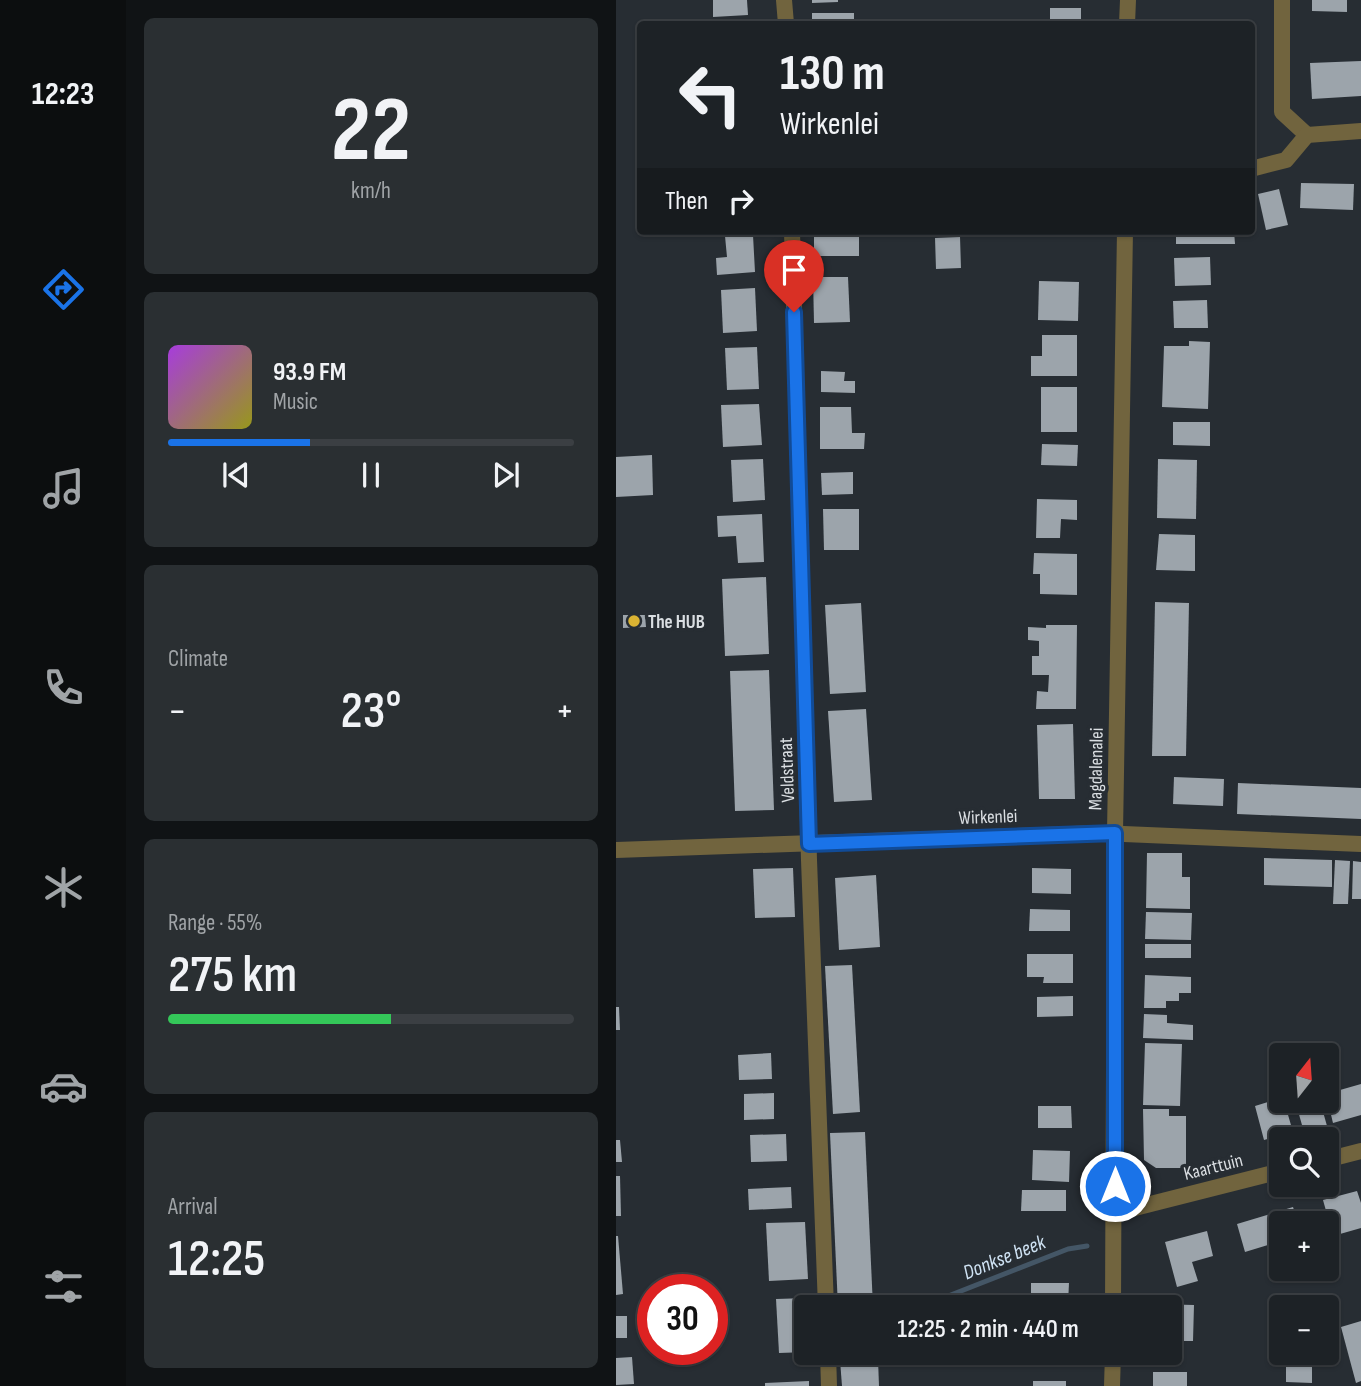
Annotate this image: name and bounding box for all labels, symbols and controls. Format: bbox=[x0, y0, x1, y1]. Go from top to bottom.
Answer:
text: 130 m bbox=[780, 45, 885, 104]
icon: left bbox=[665, 49, 756, 140]
text: 12:23 bbox=[32, 75, 94, 114]
text: 22 bbox=[331, 77, 411, 186]
text: Wirkenlei bbox=[780, 105, 879, 144]
text: km/h bbox=[351, 177, 391, 205]
icon: right bbox=[722, 182, 760, 220]
text: Then bbox=[665, 186, 708, 217]
pin bbox=[764, 240, 824, 312]
icon: arrive bbox=[775, 251, 813, 289]
icon: directions bbox=[39, 265, 88, 314]
text: 93.9 FM bbox=[273, 357, 346, 388]
text: Music bbox=[273, 388, 318, 416]
icon: previous bbox=[217, 456, 255, 494]
icon: pause bbox=[352, 456, 390, 494]
icon: next bbox=[487, 456, 525, 494]
icon: music bbox=[39, 464, 88, 513]
place label: The HUB bbox=[648, 611, 705, 634]
marker: The HUB bbox=[626, 613, 642, 629]
text: Climate bbox=[168, 645, 228, 673]
icon: phone bbox=[39, 663, 88, 712]
text: 23° bbox=[341, 680, 401, 743]
text: − bbox=[168, 689, 187, 734]
text: + bbox=[555, 689, 574, 734]
street label: Magdalenalei bbox=[1084, 727, 1109, 811]
street label: Veldstraat bbox=[775, 737, 800, 803]
street label: Wirkenlei bbox=[958, 805, 1018, 830]
icon: climate bbox=[39, 863, 88, 912]
text: Range · 55% bbox=[168, 909, 262, 937]
text: 275 km bbox=[168, 944, 297, 1007]
north arrow bbox=[1269, 1043, 1339, 1113]
map controls bbox=[1269, 1043, 1339, 1365]
icon: car bbox=[39, 1062, 88, 1111]
button: search bbox=[1269, 1127, 1339, 1197]
position arrow bbox=[1078, 1149, 1152, 1223]
street label: Kaarttuin bbox=[1181, 1149, 1245, 1186]
text: Arrival bbox=[168, 1193, 217, 1221]
button: + bbox=[1269, 1211, 1339, 1281]
text: 12:25 bbox=[168, 1228, 265, 1291]
water label: Donkse beek bbox=[959, 1229, 1050, 1285]
icon: filters bbox=[39, 1262, 88, 1311]
speed limit sign: 30 bbox=[637, 1274, 728, 1365]
button: − bbox=[1269, 1295, 1339, 1365]
text: 12:25 · 2 min · 440 m bbox=[897, 1314, 1079, 1345]

